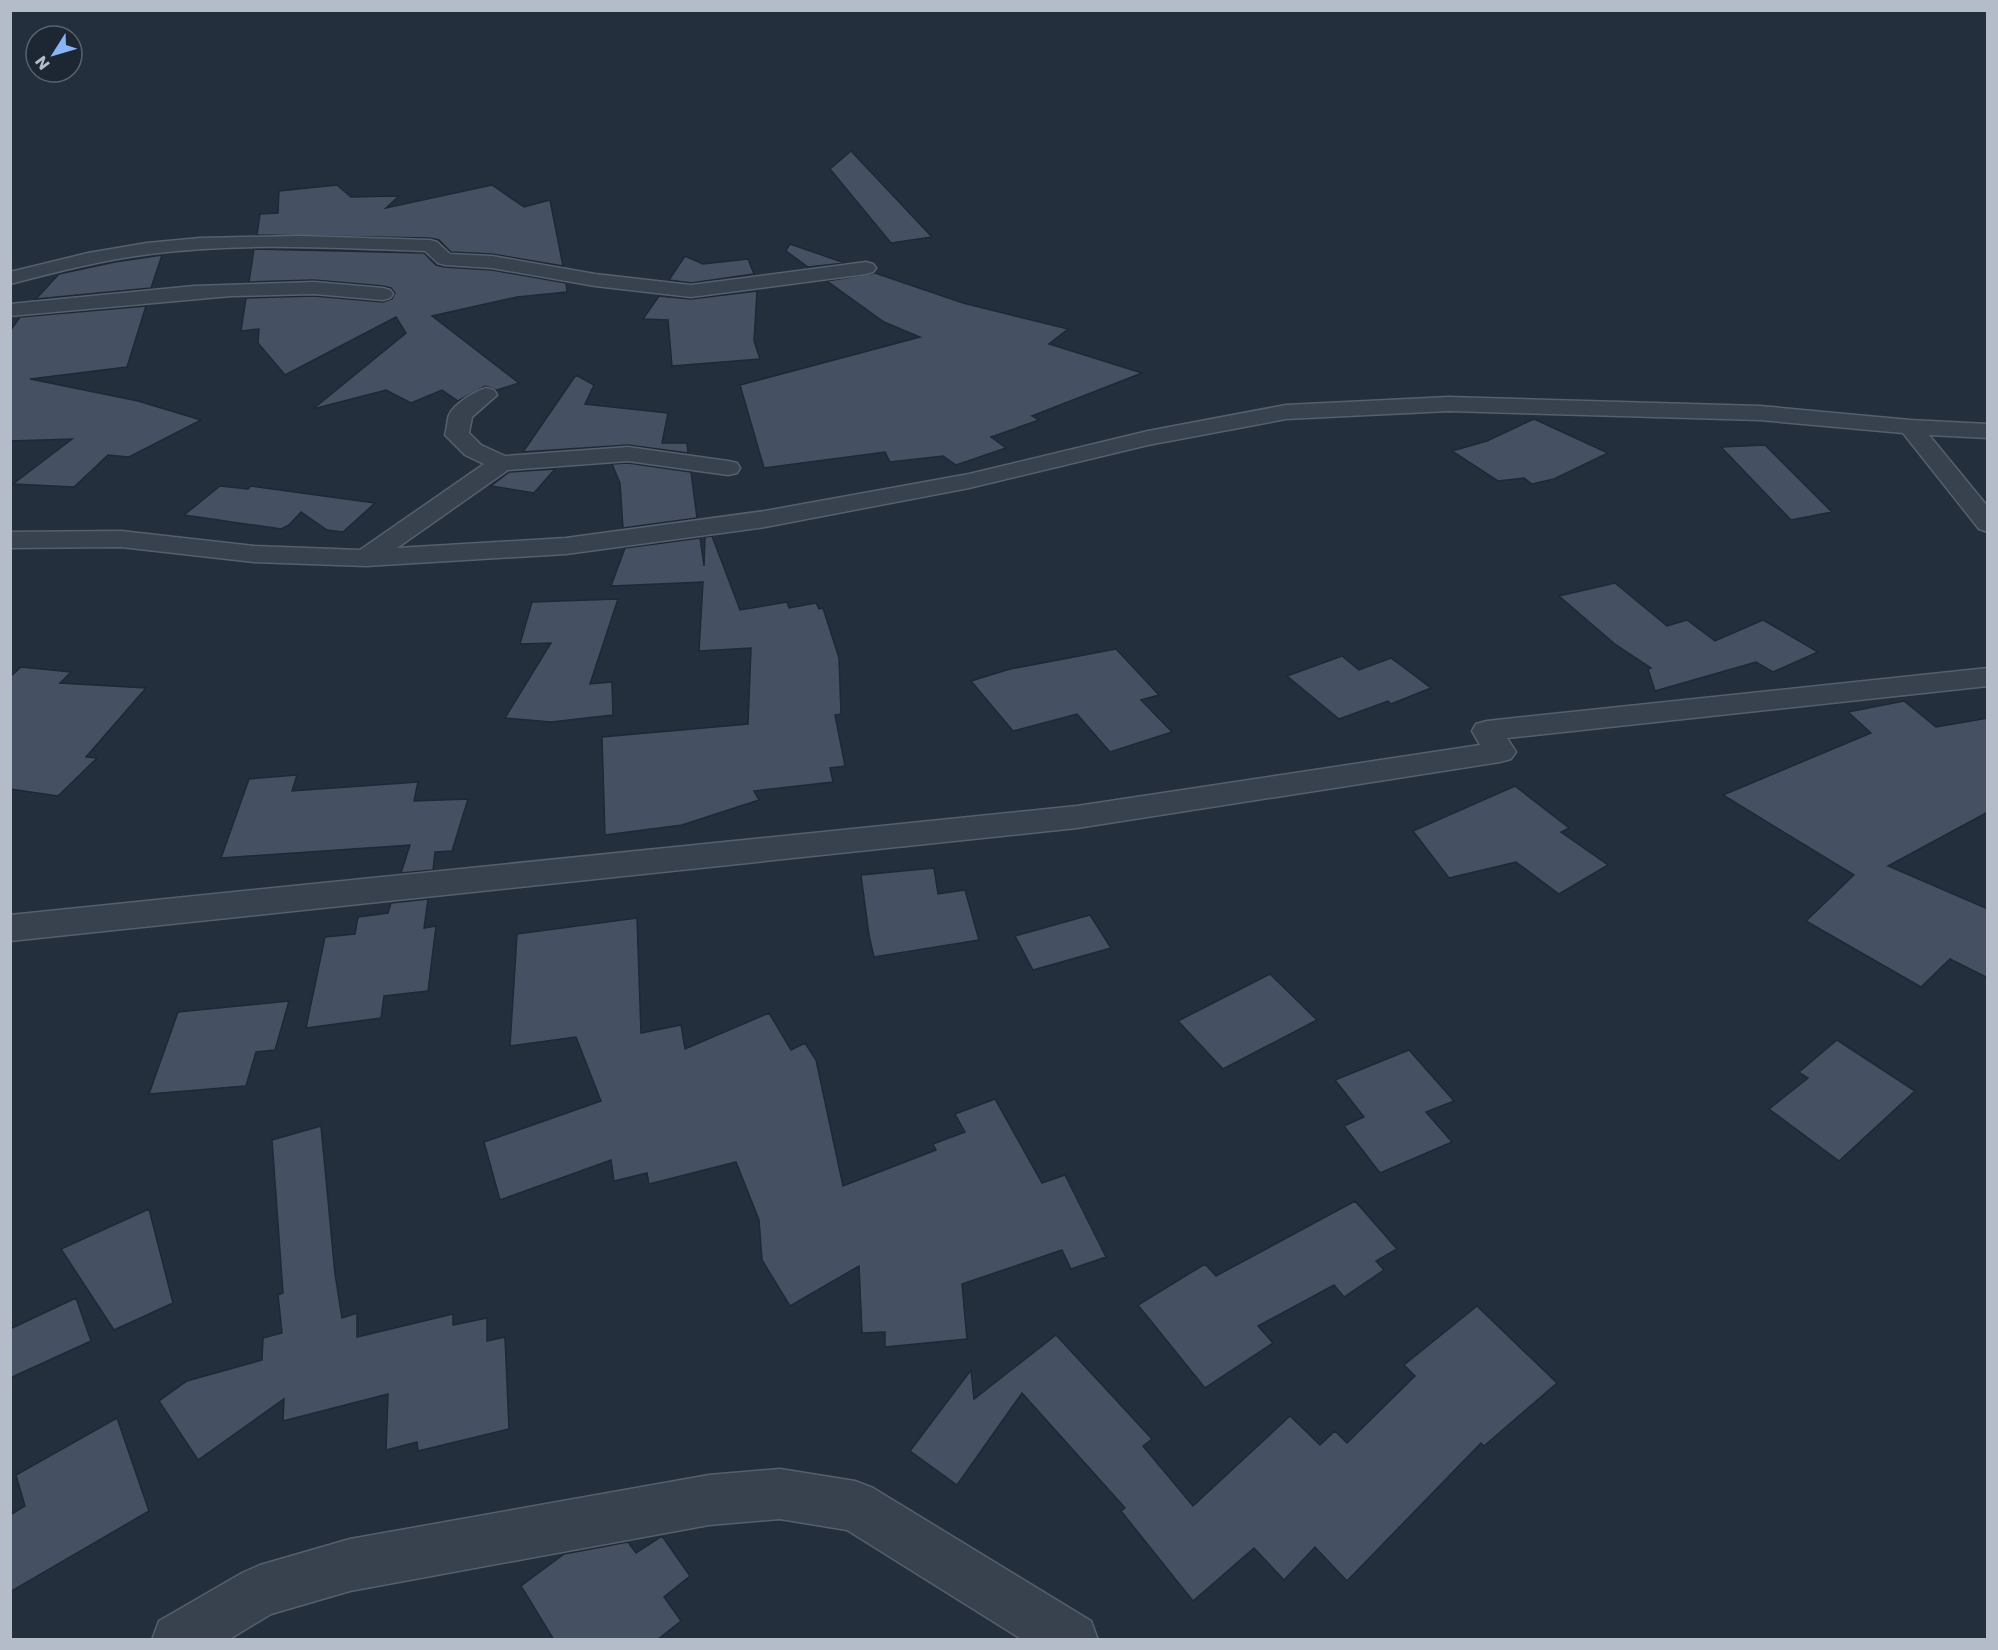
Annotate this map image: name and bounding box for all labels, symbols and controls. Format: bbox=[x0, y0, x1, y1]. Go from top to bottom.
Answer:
north arrow bbox=[24, 24, 84, 84]
text: N bbox=[30, 51, 55, 74]

